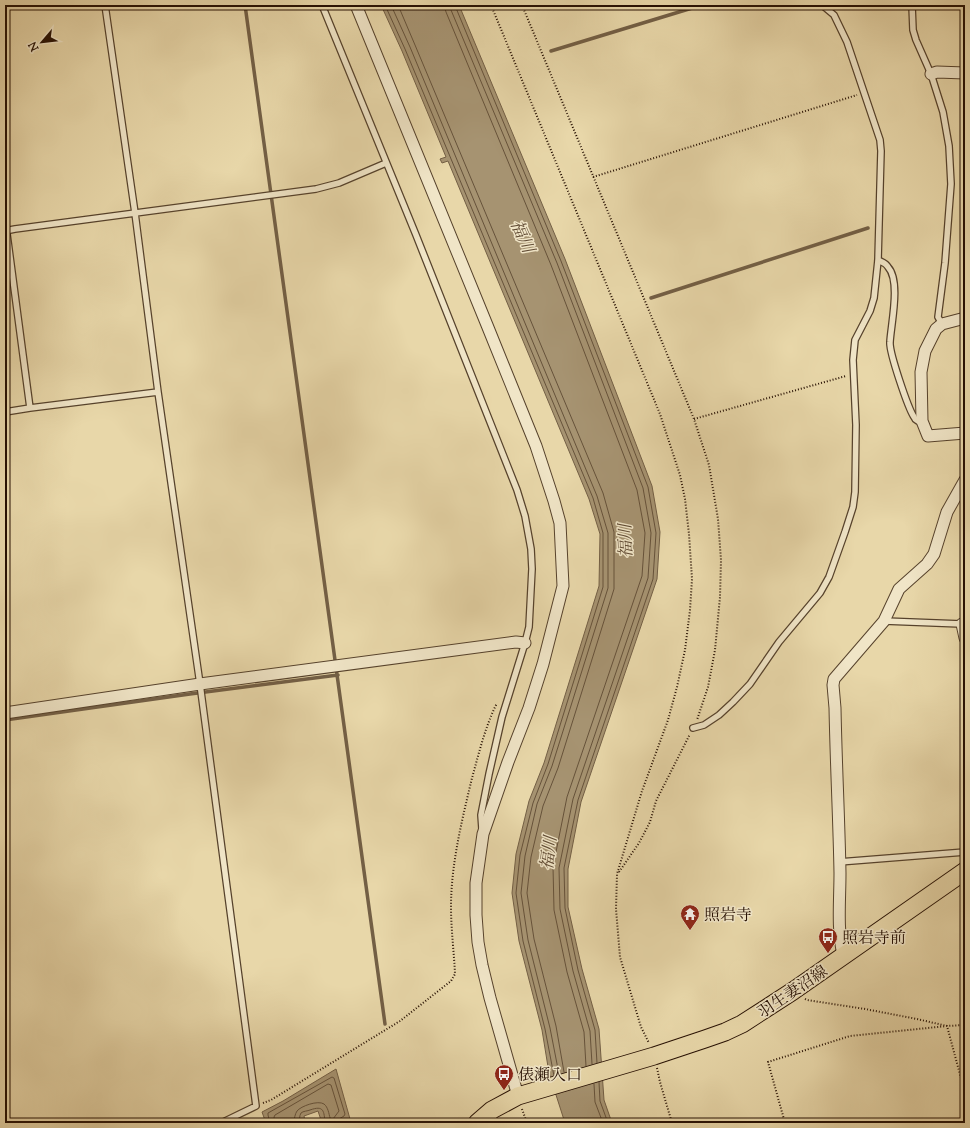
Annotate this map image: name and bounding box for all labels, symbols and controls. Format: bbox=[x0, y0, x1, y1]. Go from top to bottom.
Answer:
north arrow bbox=[22, 22, 62, 62]
text: N bbox=[25, 38, 44, 55]
water label: 福川 bbox=[503, 216, 540, 259]
water label: 福川 bbox=[614, 522, 640, 558]
water label: 福川 bbox=[536, 833, 564, 872]
temple icon: 照岩寺 bbox=[679, 903, 701, 931]
place label: 照岩寺 bbox=[704, 905, 752, 928]
bus stop icon: 照岩寺前 bbox=[817, 926, 839, 954]
place label: 照岩寺前 bbox=[842, 928, 906, 951]
street label: 羽生妻沼線 bbox=[754, 961, 833, 1025]
bus stop icon: 俵瀬入口 bbox=[493, 1063, 515, 1091]
place label: 俵瀬入口 bbox=[518, 1065, 582, 1088]

